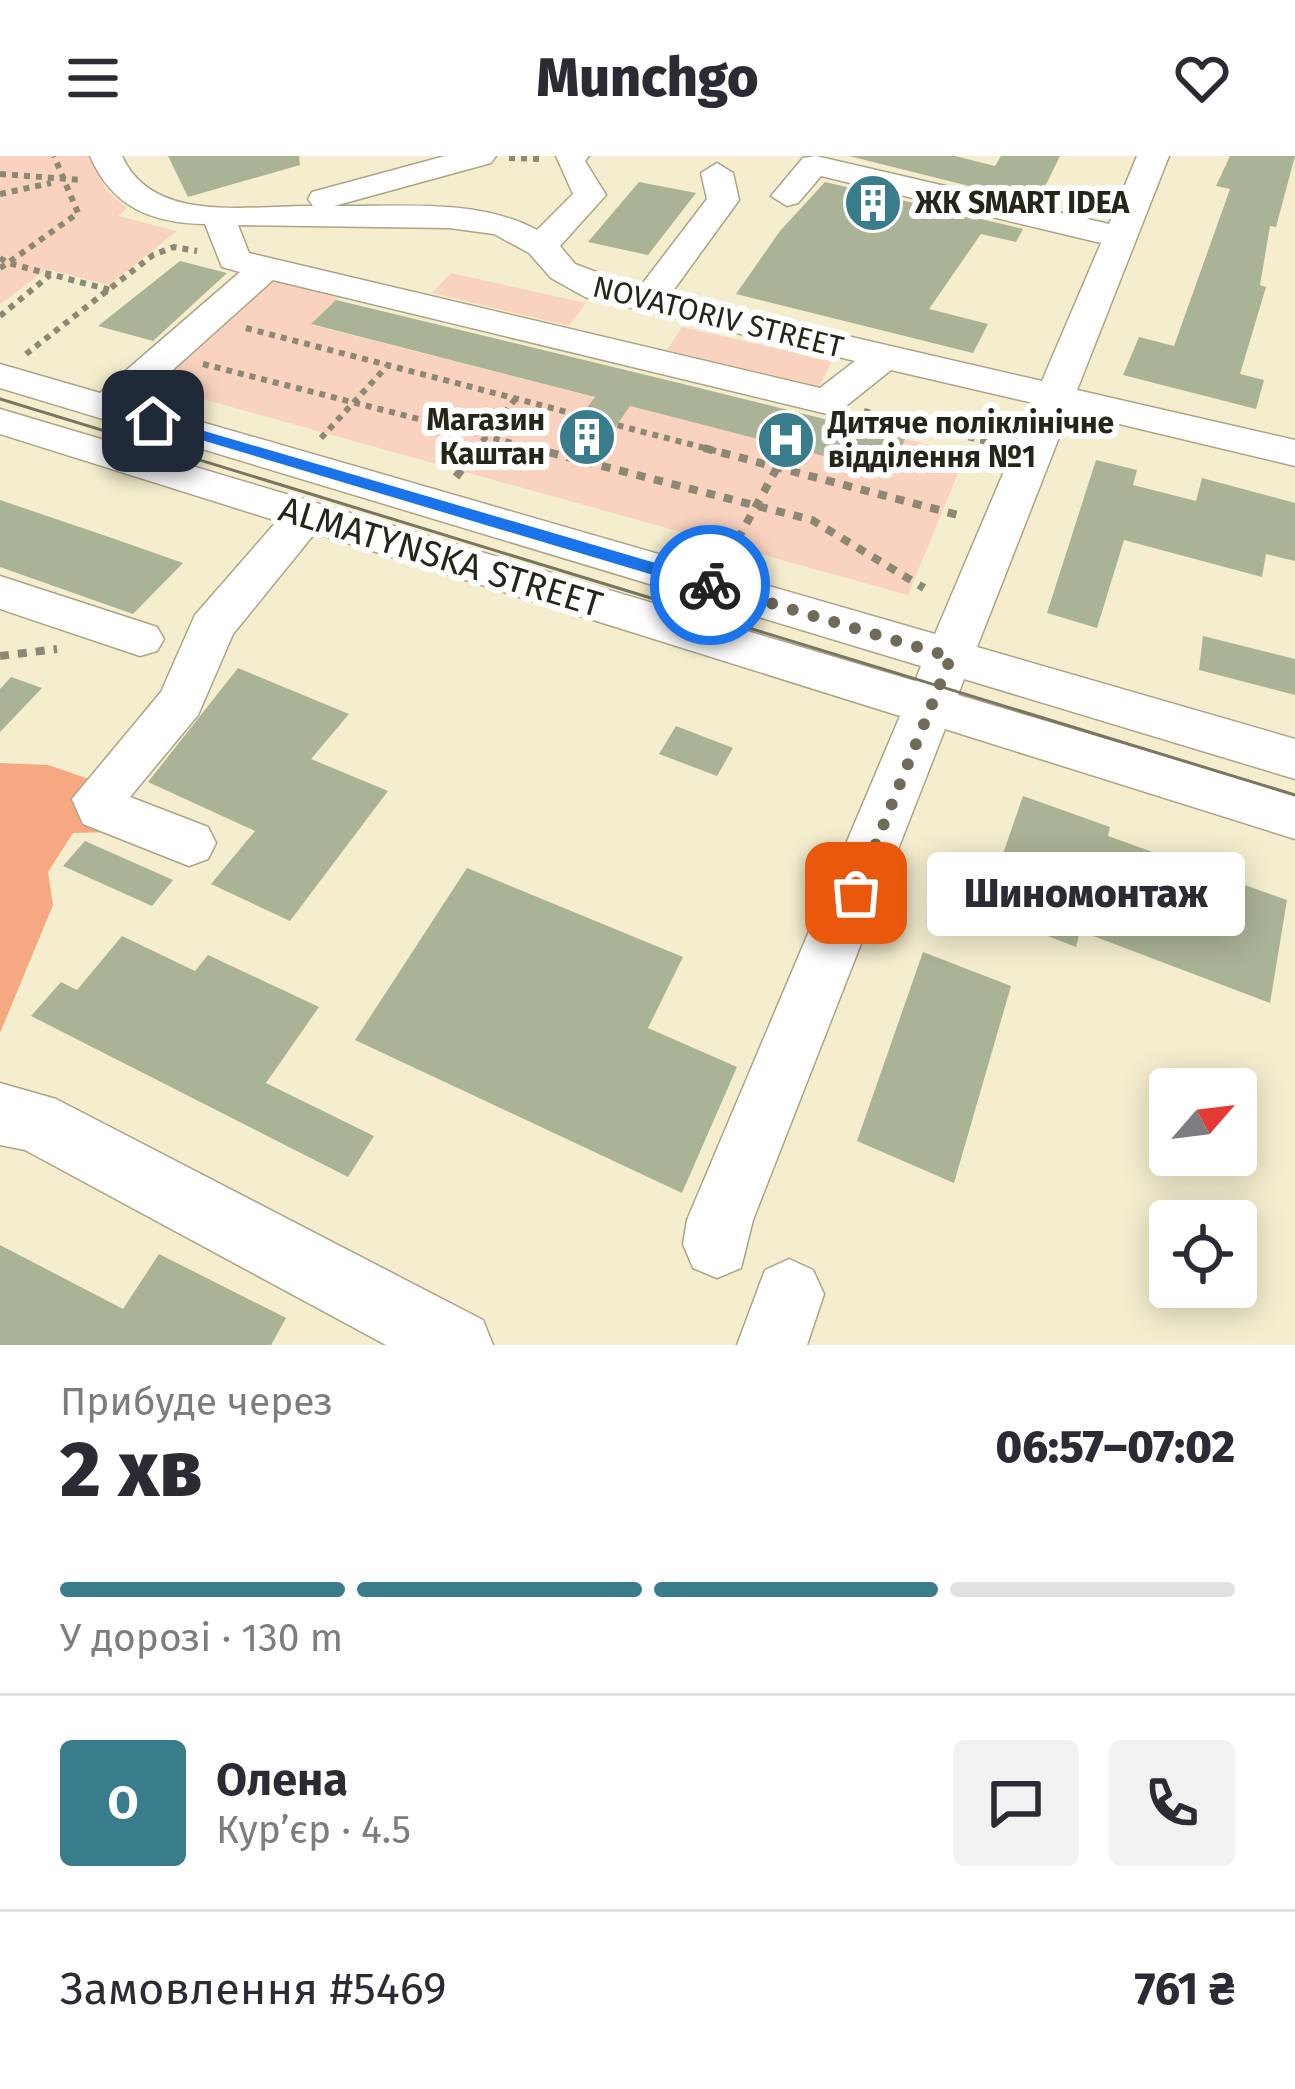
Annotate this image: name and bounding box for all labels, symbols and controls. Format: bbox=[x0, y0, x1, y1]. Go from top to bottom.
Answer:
icon: menu bbox=[60, 45, 126, 111]
icon: heart bbox=[1169, 45, 1235, 111]
text: Munchgo bbox=[537, 46, 758, 110]
building icon: ЖК SMART IDEA bbox=[842, 172, 904, 234]
place label: ЖК SMART IDEA bbox=[914, 185, 1130, 221]
street label: NOVATORIV STREET bbox=[589, 268, 847, 366]
pin bbox=[102, 370, 204, 472]
icon: home bbox=[120, 388, 186, 454]
place label: Магазин Каштан bbox=[427, 402, 545, 472]
place label: Дитяче поліклінічне відділення №1 bbox=[827, 405, 1114, 475]
building icon: Магазин Каштан bbox=[556, 406, 618, 468]
hospital icon: Дитяче поліклінічне відділення №1 bbox=[755, 409, 817, 471]
street label: ALMATYNSKA STREET bbox=[274, 487, 608, 627]
courier bbox=[650, 525, 770, 645]
icon: bike bbox=[677, 552, 743, 618]
pin bbox=[805, 842, 907, 944]
callout: Шиномонтаж bbox=[928, 851, 1246, 935]
icon: bag bbox=[823, 860, 889, 926]
text: Шиномонтаж bbox=[964, 871, 1208, 917]
north arrow bbox=[1149, 1068, 1257, 1176]
map controls bbox=[1149, 1068, 1257, 1308]
button: locate bbox=[1149, 1200, 1257, 1308]
text: Прибуде через bbox=[60, 1379, 333, 1425]
text: 06:57–07:02 bbox=[995, 1420, 1235, 1474]
text: 2 хв bbox=[60, 1423, 202, 1517]
text: У дорозі · 130 m bbox=[60, 1615, 343, 1661]
button: chat bbox=[953, 1740, 1079, 1866]
button: phone bbox=[1109, 1740, 1235, 1866]
text: Олена bbox=[216, 1753, 348, 1807]
text: О bbox=[107, 1776, 139, 1830]
text: Кур’єр · 4.5 bbox=[216, 1807, 411, 1853]
text: Замовлення #5469 bbox=[60, 1962, 447, 2016]
text: 761 ₴ bbox=[1134, 1962, 1235, 2016]

